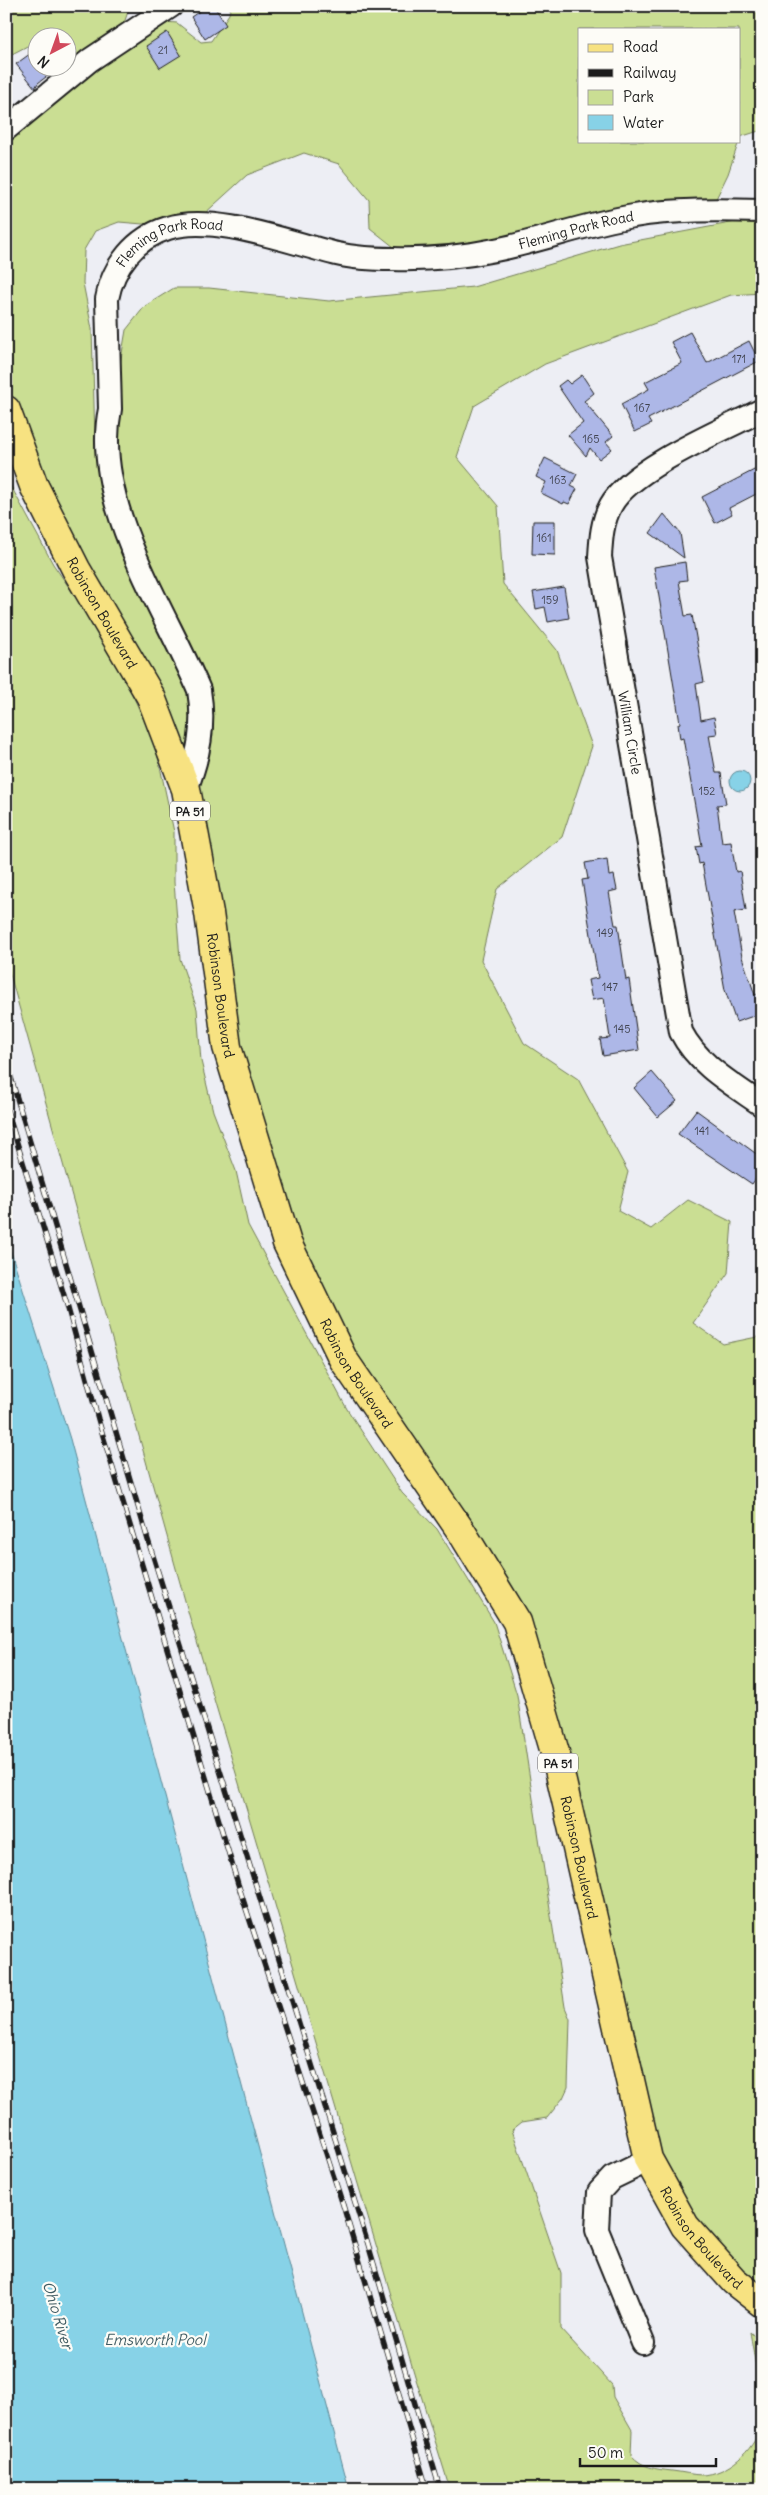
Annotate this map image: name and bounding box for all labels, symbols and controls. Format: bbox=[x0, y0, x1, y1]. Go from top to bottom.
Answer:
north arrow bbox=[28, 28, 78, 78]
legend bbox=[578, 28, 740, 142]
text: Road bbox=[623, 37, 658, 56]
house number: 21 bbox=[158, 43, 168, 57]
text: N bbox=[34, 52, 53, 72]
text: Railway bbox=[623, 63, 677, 82]
text: Park bbox=[623, 87, 654, 106]
text: Water bbox=[623, 113, 664, 132]
street label: Fleming Park Road bbox=[517, 207, 635, 253]
street label: Fleming Park Road bbox=[112, 215, 224, 271]
house number: 171 bbox=[732, 352, 746, 366]
house number: 167 bbox=[634, 401, 651, 415]
house number: 165 bbox=[582, 432, 600, 446]
house number: 163 bbox=[550, 473, 566, 487]
house number: 161 bbox=[536, 531, 552, 545]
street label: Robinson Boulevard bbox=[63, 554, 141, 672]
house number: 159 bbox=[541, 593, 559, 607]
street label: William Circle bbox=[614, 689, 646, 776]
house number: 152 bbox=[699, 784, 715, 798]
road number: PA 51 bbox=[170, 801, 210, 820]
house number: 149 bbox=[596, 926, 614, 940]
street label: Robinson Boulevard bbox=[203, 932, 239, 1060]
house number: 147 bbox=[602, 980, 619, 994]
house number: 145 bbox=[613, 1022, 631, 1036]
house number: 141 bbox=[695, 1124, 709, 1138]
street label: Robinson Boulevard bbox=[316, 1316, 397, 1432]
road number: PA 51 bbox=[538, 1754, 578, 1772]
street label: Robinson Boulevard bbox=[556, 1794, 602, 1921]
street label: Robinson Boulevard bbox=[656, 2183, 746, 2293]
water label: Ohio River bbox=[39, 2279, 78, 2353]
water label: Emsworth Pool bbox=[104, 2330, 208, 2349]
scale bar bbox=[580, 2435, 717, 2467]
text: 50 m bbox=[588, 2443, 623, 2462]

